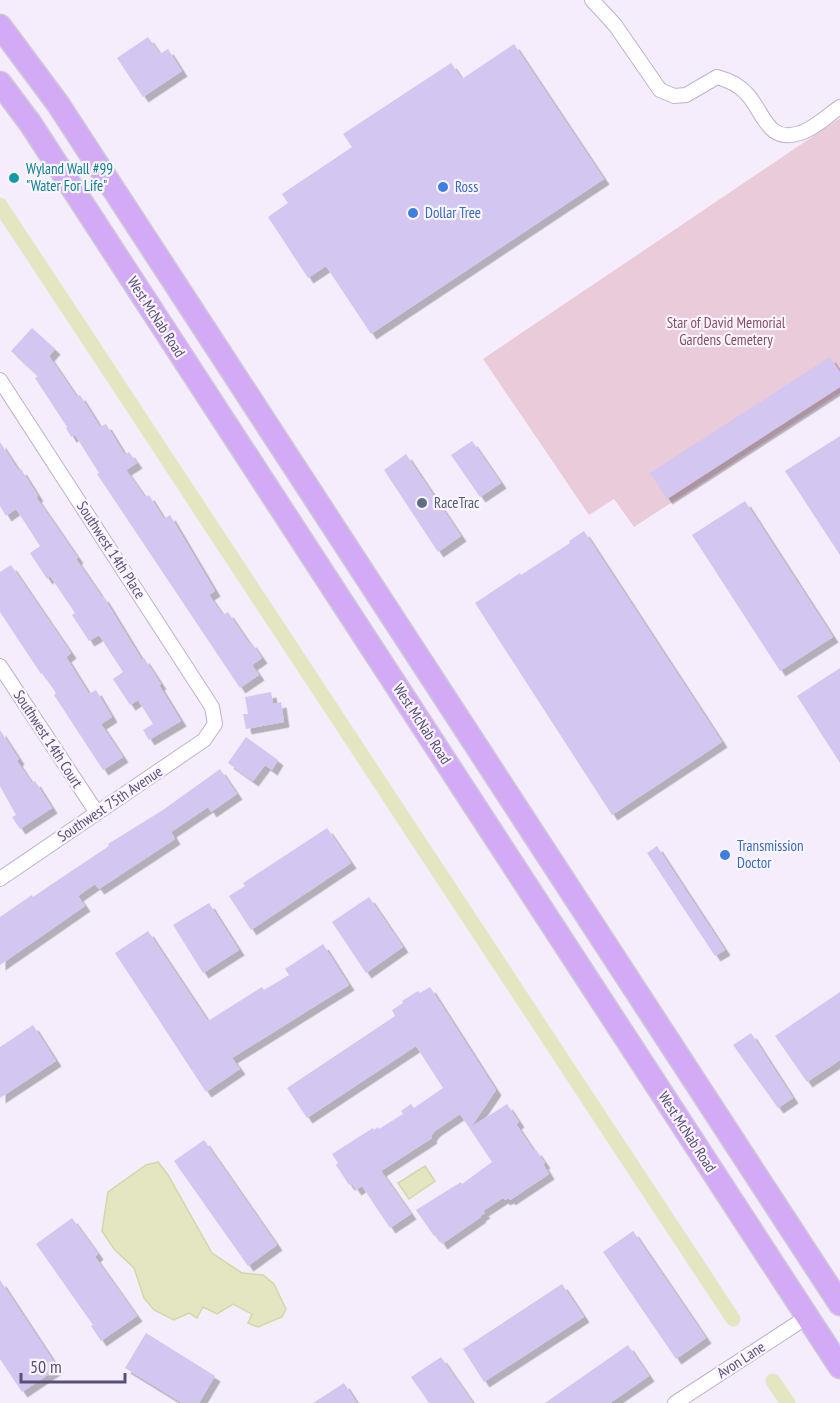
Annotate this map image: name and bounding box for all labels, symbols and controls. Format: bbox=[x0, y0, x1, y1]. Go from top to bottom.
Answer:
place label: Wyland Wall #99 "Water For Life" bbox=[26, 159, 113, 195]
marker: Wyland Wall #99 "Water For Life" bbox=[7, 171, 21, 185]
place label: Ross bbox=[455, 177, 478, 196]
marker: Ross bbox=[436, 180, 450, 194]
place label: Dollar Tree bbox=[425, 203, 481, 222]
marker: Dollar Tree bbox=[406, 206, 420, 220]
street label: West McNab Road bbox=[123, 273, 190, 361]
park label: Star of David Memorial Gardens Cemetery bbox=[667, 313, 786, 349]
place label: RaceTrac bbox=[434, 493, 480, 512]
marker: RaceTrac bbox=[415, 496, 429, 510]
street label: Southwest 14th Place bbox=[73, 497, 150, 602]
street label: West McNab Road bbox=[389, 680, 456, 768]
street label: Southwest 14th Court bbox=[10, 686, 87, 791]
street label: Southwest 75th Avenue bbox=[54, 761, 166, 846]
place label: Transmission Doctor bbox=[737, 836, 804, 872]
marker: Transmission Doctor bbox=[718, 848, 732, 862]
street label: West McNab Road bbox=[654, 1088, 721, 1176]
street label: Avon Lane bbox=[713, 1337, 768, 1382]
scale bar bbox=[21, 1346, 124, 1384]
text: 50 m bbox=[30, 1355, 62, 1378]

